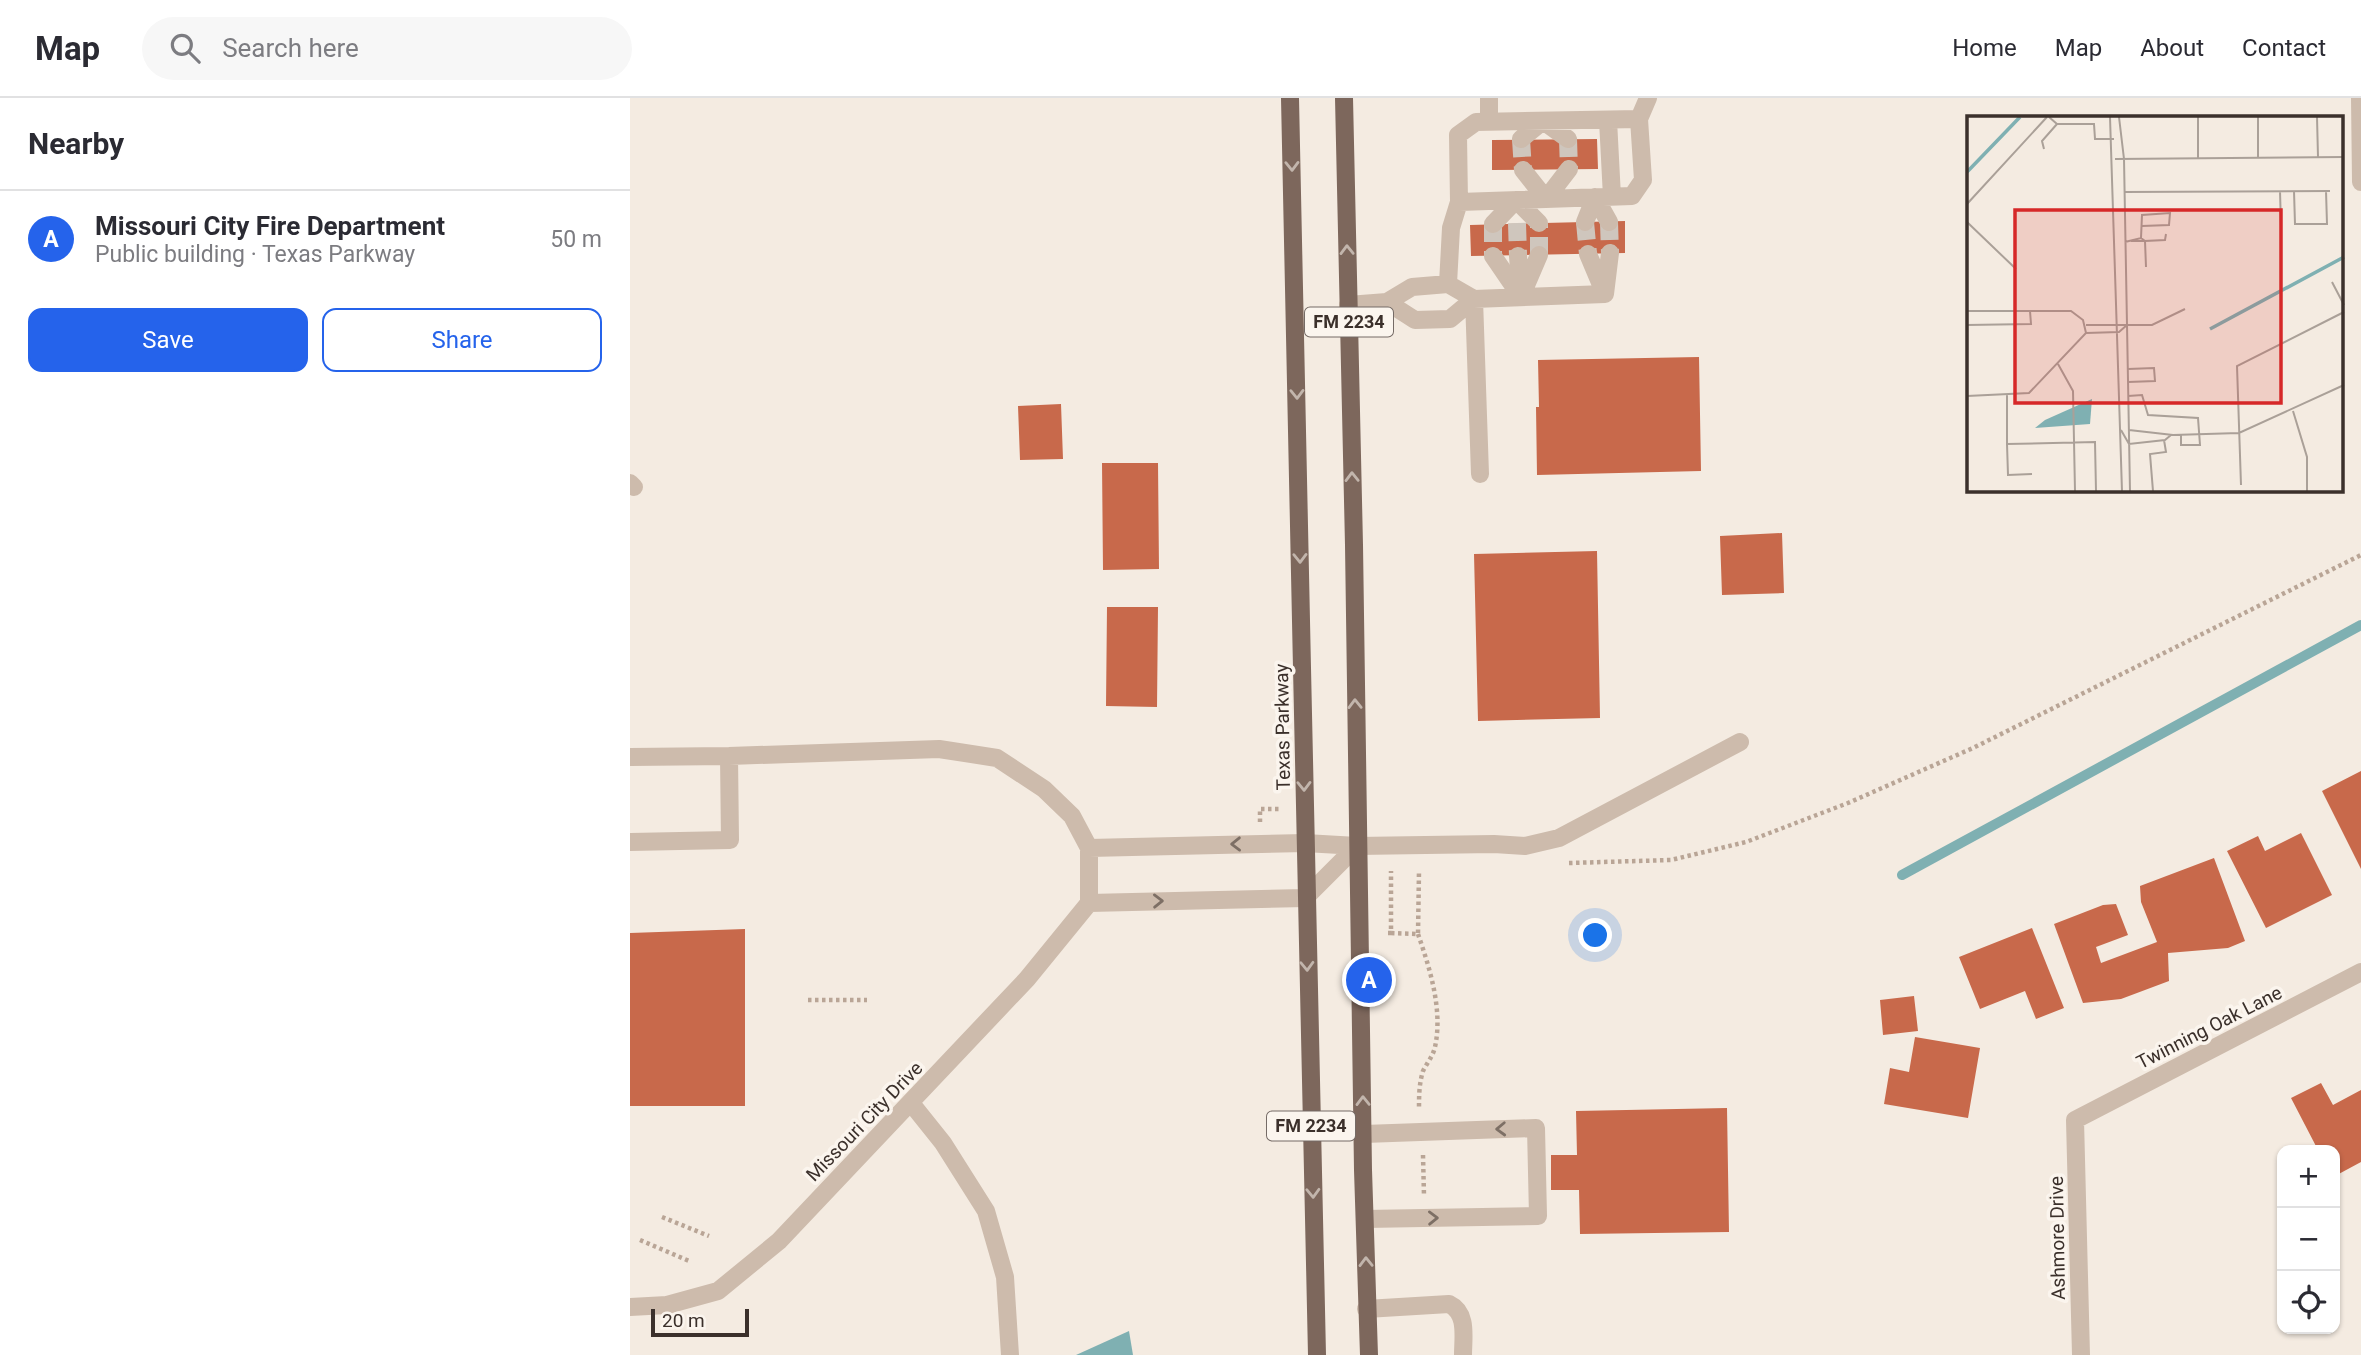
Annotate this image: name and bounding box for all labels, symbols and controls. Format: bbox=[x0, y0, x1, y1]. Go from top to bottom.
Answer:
search box bbox=[142, 17, 632, 80]
text: Map bbox=[35, 29, 100, 68]
icon: search bbox=[166, 29, 204, 67]
text: Search here bbox=[222, 33, 359, 63]
text: Home bbox=[1952, 34, 2017, 62]
text: Map bbox=[2055, 34, 2102, 62]
text: About bbox=[2140, 34, 2204, 62]
text: Contact bbox=[2242, 34, 2326, 62]
inset map bbox=[1967, 116, 2344, 492]
text: Nearby bbox=[28, 126, 124, 161]
one-way arrow bbox=[1284, 161, 1299, 172]
text: Missouri City Fire Department bbox=[95, 211, 445, 241]
text: A bbox=[43, 226, 59, 253]
text: 50 m bbox=[550, 226, 602, 253]
text: Public building · Texas Parkway bbox=[95, 241, 415, 268]
one-way arrow bbox=[1339, 244, 1355, 254]
button: Save bbox=[28, 308, 308, 372]
button: Share bbox=[322, 308, 602, 372]
road number: FM 2234 bbox=[1305, 308, 1393, 336]
one-way arrow bbox=[1289, 389, 1305, 399]
one-way arrow bbox=[1344, 471, 1360, 482]
one-way arrow bbox=[1293, 553, 1308, 564]
street label: Texas Parkway bbox=[1270, 664, 1295, 790]
one-way arrow bbox=[1347, 699, 1363, 709]
one-way arrow bbox=[1296, 781, 1312, 791]
one-way arrow bbox=[1231, 837, 1242, 852]
one-way arrow bbox=[1153, 893, 1163, 909]
your location bbox=[1578, 918, 1612, 952]
pin: A bbox=[1346, 954, 1392, 1006]
one-way arrow bbox=[1299, 961, 1315, 972]
street label: Twinning Oak Lane bbox=[2133, 981, 2286, 1074]
street label: Missouri City Drive bbox=[801, 1057, 927, 1186]
one-way arrow bbox=[1355, 1096, 1371, 1106]
road number: FM 2234 bbox=[1267, 1112, 1355, 1140]
one-way arrow bbox=[1495, 1122, 1506, 1137]
map controls bbox=[2277, 1145, 2340, 1334]
button: + bbox=[2277, 1145, 2340, 1208]
street label: Ashmore Drive bbox=[2045, 1176, 2070, 1300]
one-way arrow bbox=[1305, 1189, 1321, 1199]
button: − bbox=[2277, 1208, 2340, 1271]
one-way arrow bbox=[1428, 1210, 1439, 1226]
one-way arrow bbox=[1358, 1257, 1374, 1267]
button: locate bbox=[2277, 1271, 2340, 1334]
scale bar bbox=[651, 1306, 749, 1338]
text: 20 m bbox=[662, 1309, 705, 1332]

